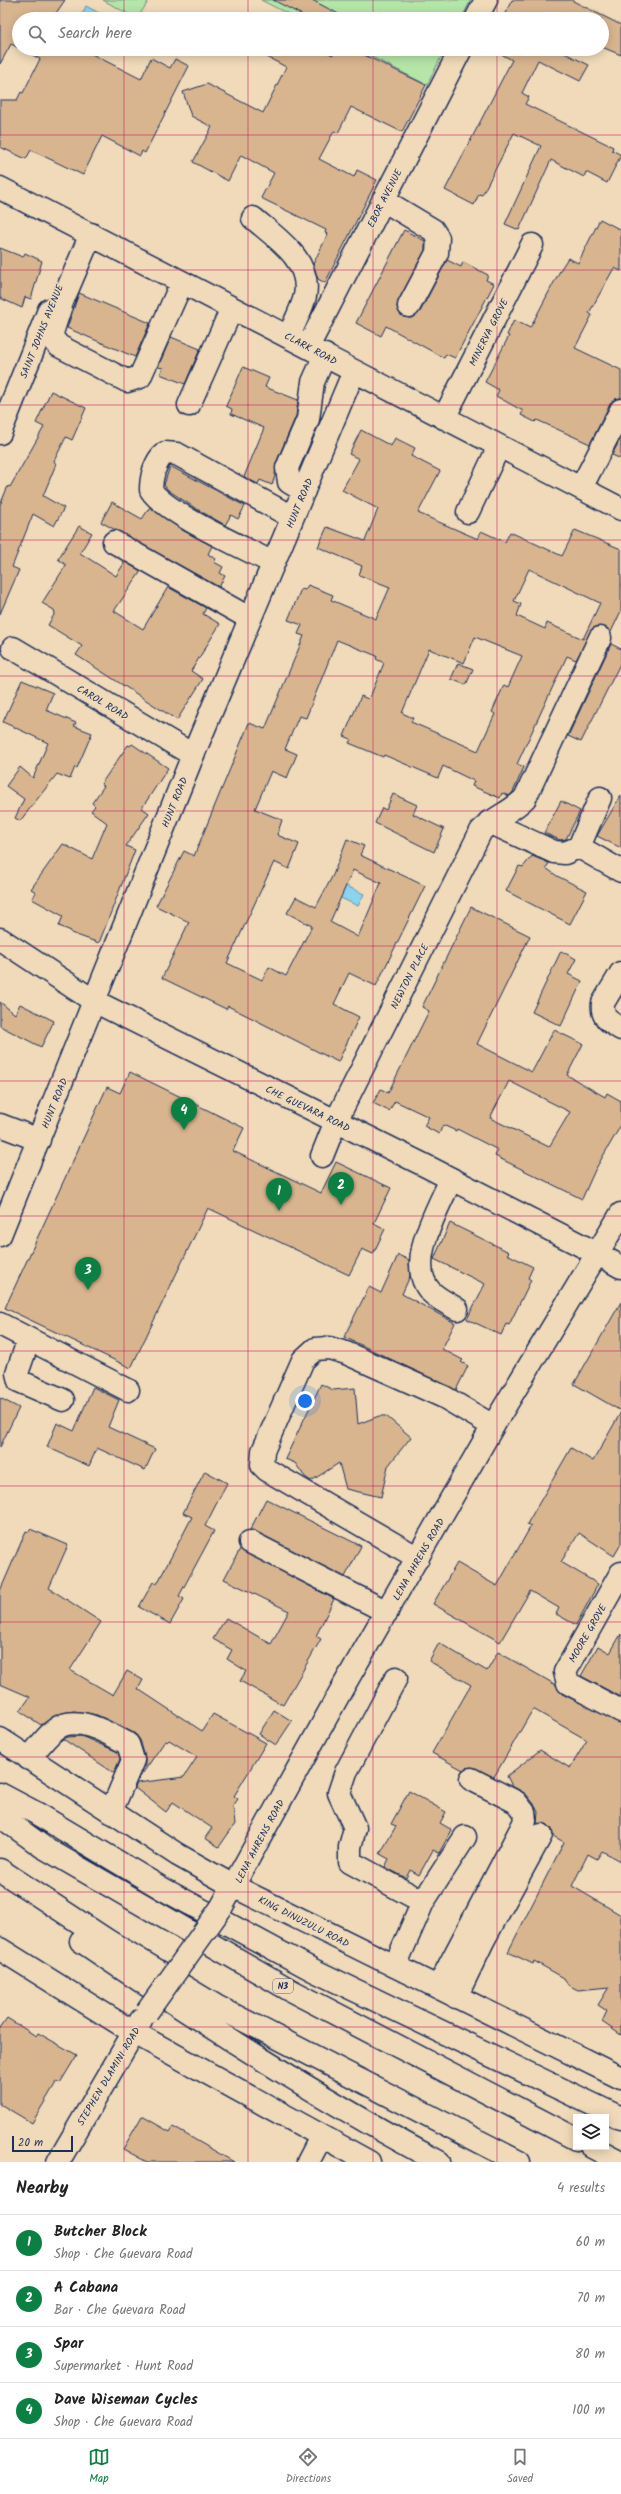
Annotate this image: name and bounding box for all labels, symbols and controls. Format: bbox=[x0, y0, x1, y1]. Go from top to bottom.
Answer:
search box bbox=[12, 12, 609, 56]
text: Search here bbox=[58, 22, 132, 46]
icon: search bbox=[26, 23, 48, 45]
street label: EBOR AVENUE bbox=[363, 165, 407, 231]
street label: SAINT JOHNS AVENUE bbox=[16, 281, 69, 381]
street label: MINERVA GROVE bbox=[465, 295, 513, 369]
street label: CLARK ROAD bbox=[281, 328, 340, 370]
street label: HUNT ROAD bbox=[282, 475, 318, 531]
street label: CAROL ROAD bbox=[74, 681, 132, 725]
street label: HUNT ROAD bbox=[158, 774, 193, 830]
street label: NEWTON PLACE bbox=[387, 940, 434, 1012]
street label: HUNT ROAD bbox=[38, 1075, 73, 1131]
street label: CHE GUEVARA ROAD bbox=[263, 1081, 353, 1137]
pin: 4 bbox=[171, 1097, 197, 1130]
pin: 2 bbox=[328, 1172, 354, 1205]
pin: 1 bbox=[266, 1178, 292, 1211]
pin: 3 bbox=[75, 1257, 101, 1290]
your location bbox=[295, 1391, 315, 1411]
street label: LENA AHRENS ROAD bbox=[389, 1515, 449, 1604]
street label: MOORE GROVE bbox=[565, 1600, 612, 1666]
street label: LENA AHRENS ROAD bbox=[231, 1796, 289, 1886]
street label: KING DINUZULU ROAD bbox=[255, 1892, 352, 1952]
road number: N3 bbox=[273, 1979, 293, 1993]
street label: STEPHEN DLAMINI ROAD bbox=[73, 2024, 145, 2129]
map controls bbox=[573, 2114, 609, 2150]
button: layers bbox=[573, 2114, 609, 2150]
scale bar bbox=[12, 2134, 73, 2153]
text: 20 m bbox=[18, 2134, 43, 2152]
text: Nearby bbox=[16, 2175, 68, 2202]
text: 4 results bbox=[557, 2178, 605, 2199]
text: Butcher Block bbox=[54, 2220, 147, 2244]
text: 1 bbox=[27, 2232, 31, 2253]
text: 60 m bbox=[576, 2232, 605, 2253]
text: Shop · Che Guevara Road bbox=[54, 2244, 193, 2265]
text: A Cabana bbox=[54, 2276, 118, 2300]
text: 2 bbox=[25, 2288, 33, 2309]
text: 70 m bbox=[577, 2288, 605, 2309]
text: Bar · Che Guevara Road bbox=[54, 2300, 185, 2321]
text: Spar bbox=[54, 2332, 83, 2356]
text: 3 bbox=[25, 2344, 33, 2365]
text: 80 m bbox=[575, 2344, 605, 2365]
text: Supermarket · Hunt Road bbox=[54, 2356, 193, 2377]
text: Dave Wiseman Cycles bbox=[54, 2388, 198, 2412]
text: 4 bbox=[25, 2400, 33, 2421]
text: 100 m bbox=[572, 2400, 605, 2421]
text: Shop · Che Guevara Road bbox=[54, 2412, 193, 2433]
tab: Map bbox=[88, 2446, 110, 2488]
tab: Directions bbox=[286, 2446, 331, 2488]
tab: Saved bbox=[507, 2446, 533, 2488]

